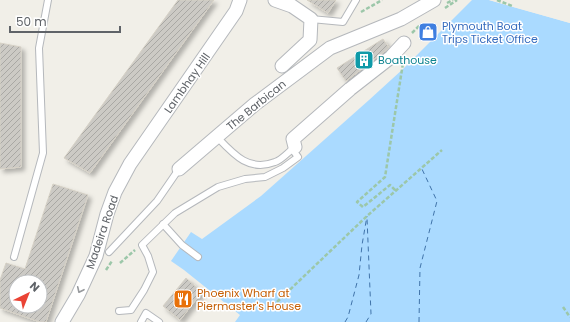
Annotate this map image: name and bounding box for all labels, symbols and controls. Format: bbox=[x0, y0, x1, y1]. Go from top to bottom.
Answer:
scale bar bbox=[10, 8, 120, 34]
text: 50 m bbox=[16, 13, 47, 30]
place label: Plymouth Boat Trips Ticket Office bbox=[442, 18, 538, 47]
shop icon: Plymouth Boat Trips Ticket Office bbox=[417, 21, 439, 43]
building icon: Boathouse bbox=[353, 49, 375, 71]
street label: Lambhay Hill bbox=[160, 50, 214, 116]
place label: Boathouse bbox=[378, 52, 437, 68]
street label: The Barbican bbox=[223, 76, 289, 134]
street label: Madeira Road bbox=[82, 193, 122, 271]
north arrow bbox=[8, 274, 48, 314]
text: N bbox=[26, 278, 43, 295]
place label: Phoenix Wharf at Piermaster's House bbox=[197, 285, 301, 314]
one-way arrow bbox=[77, 286, 85, 293]
restaurant icon: Phoenix Wharf at Piermaster's House bbox=[172, 288, 194, 310]

